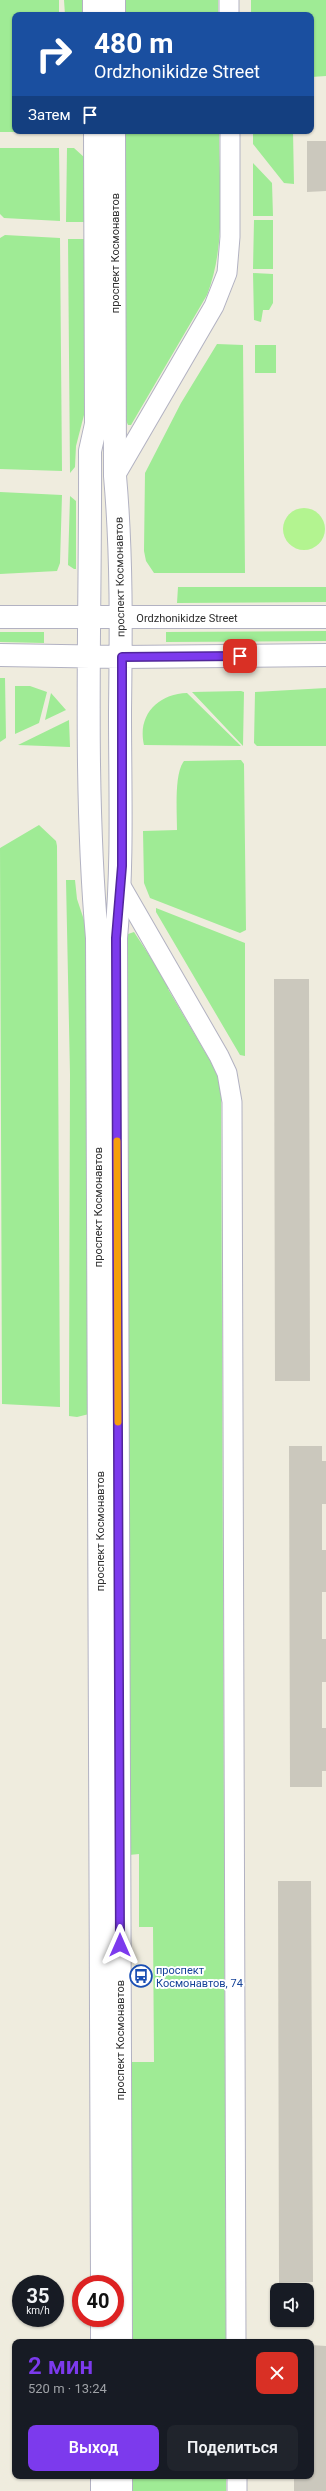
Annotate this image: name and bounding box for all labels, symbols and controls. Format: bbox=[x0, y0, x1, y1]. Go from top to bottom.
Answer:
text: 480 m bbox=[94, 27, 173, 60]
icon: right bbox=[28, 28, 80, 80]
text: Ordzhonikidze Street bbox=[94, 61, 260, 82]
icon: arrive bbox=[79, 104, 101, 126]
text: Затем bbox=[28, 106, 71, 124]
street label: проспект Космонавтов bbox=[109, 193, 122, 313]
street label: проспект Космонавтов bbox=[112, 517, 128, 637]
street label: Ordzhonikidze Street bbox=[136, 612, 238, 625]
pin bbox=[223, 639, 257, 673]
icon: arrive bbox=[229, 645, 251, 667]
street label: проспект Космонавтов bbox=[92, 1147, 105, 1267]
street label: проспект Космонавтов bbox=[94, 1471, 107, 1591]
position arrow bbox=[99, 1924, 141, 1966]
bus stop icon: проспект Космонавтов, 74 bbox=[128, 1963, 154, 1989]
place label: проспект Космонавтов, 74 bbox=[156, 1964, 243, 1990]
street label: проспект Космонавтов bbox=[114, 1980, 127, 2100]
speed limit sign: 40 bbox=[72, 2275, 124, 2327]
map controls bbox=[270, 2283, 314, 2327]
button: sound bbox=[270, 2283, 314, 2327]
text: 35 bbox=[27, 2284, 49, 2308]
text: km/h bbox=[26, 2305, 50, 2316]
text: 2 мин bbox=[28, 2352, 93, 2380]
button: close bbox=[256, 2352, 298, 2394]
text: 520 m · 13:24 bbox=[28, 2381, 107, 2396]
button: Выход bbox=[28, 2425, 159, 2471]
button: Поделиться bbox=[167, 2425, 298, 2471]

